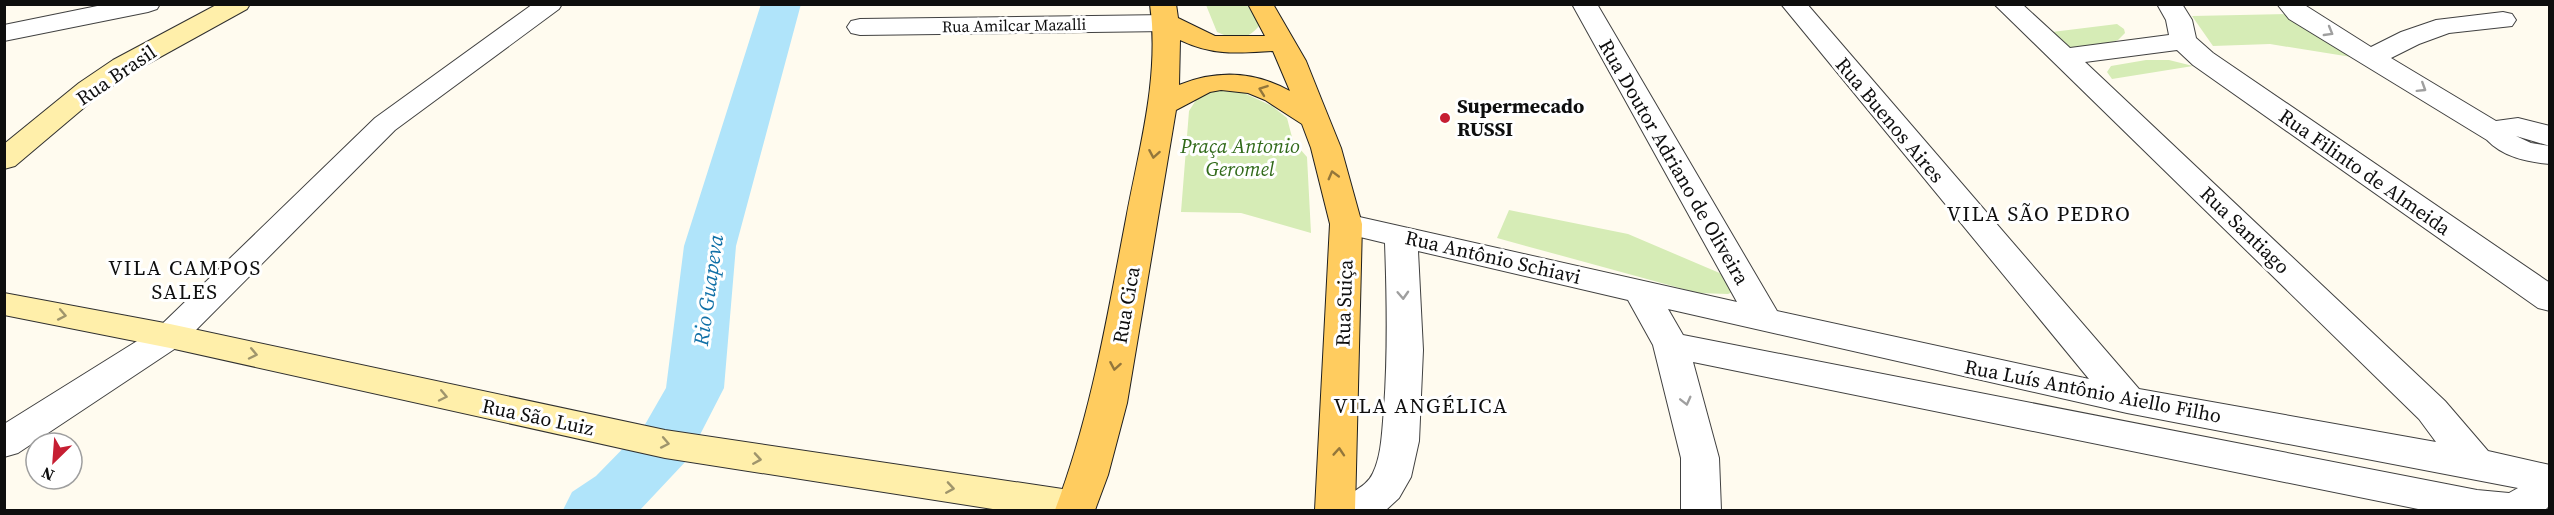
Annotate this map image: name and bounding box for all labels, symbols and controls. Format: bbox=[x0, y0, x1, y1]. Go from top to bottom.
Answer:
street label: Rua Amilcar Mazalli bbox=[942, 13, 1087, 37]
one-way arrow bbox=[2323, 25, 2334, 37]
street label: Rua Doutor Adriano de Oliveira bbox=[1592, 34, 1756, 291]
street label: Rua Brasil bbox=[70, 38, 162, 112]
street label: Rua Buenos Aires bbox=[1829, 51, 1951, 189]
one-way arrow bbox=[2416, 80, 2426, 92]
one-way arrow bbox=[1258, 84, 1269, 97]
place label: Supermecado RUSSI bbox=[1457, 92, 1584, 143]
street label: Rua Filinto de Almeida bbox=[2274, 102, 2457, 242]
marker: Supermecado RUSSI bbox=[1438, 111, 1452, 125]
park label: Praça Antonio Geromel bbox=[1179, 132, 1300, 183]
one-way arrow bbox=[1148, 149, 1160, 158]
one-way arrow bbox=[1328, 170, 1340, 181]
street label: Rua Santiago bbox=[2194, 180, 2296, 280]
district label: VILA SÃO PEDRO bbox=[1947, 199, 2131, 228]
street label: Rua Antônio Schiavi bbox=[1402, 223, 1584, 291]
water label: Rio Guapeva bbox=[686, 232, 730, 348]
district label: VILA CAMPOS SALES bbox=[108, 253, 262, 306]
street label: Rua Suiça bbox=[1328, 258, 1360, 347]
street label: Rua Cica bbox=[1105, 263, 1147, 346]
one-way arrow bbox=[1397, 290, 1410, 299]
one-way arrow bbox=[57, 308, 67, 321]
one-way arrow bbox=[248, 347, 258, 360]
street label: Rua Luís Antônio Aiello Filho bbox=[1962, 352, 2224, 430]
one-way arrow bbox=[1109, 361, 1122, 371]
one-way arrow bbox=[438, 389, 448, 402]
district label: VILA ANGÉLICA bbox=[1334, 391, 1508, 420]
street label: Rua São Luiz bbox=[480, 392, 596, 442]
one-way arrow bbox=[1678, 396, 1691, 406]
north arrow bbox=[24, 431, 84, 491]
one-way arrow bbox=[659, 436, 669, 449]
one-way arrow bbox=[1332, 448, 1345, 457]
one-way arrow bbox=[752, 452, 762, 464]
text: N bbox=[37, 462, 58, 487]
one-way arrow bbox=[944, 481, 954, 494]

